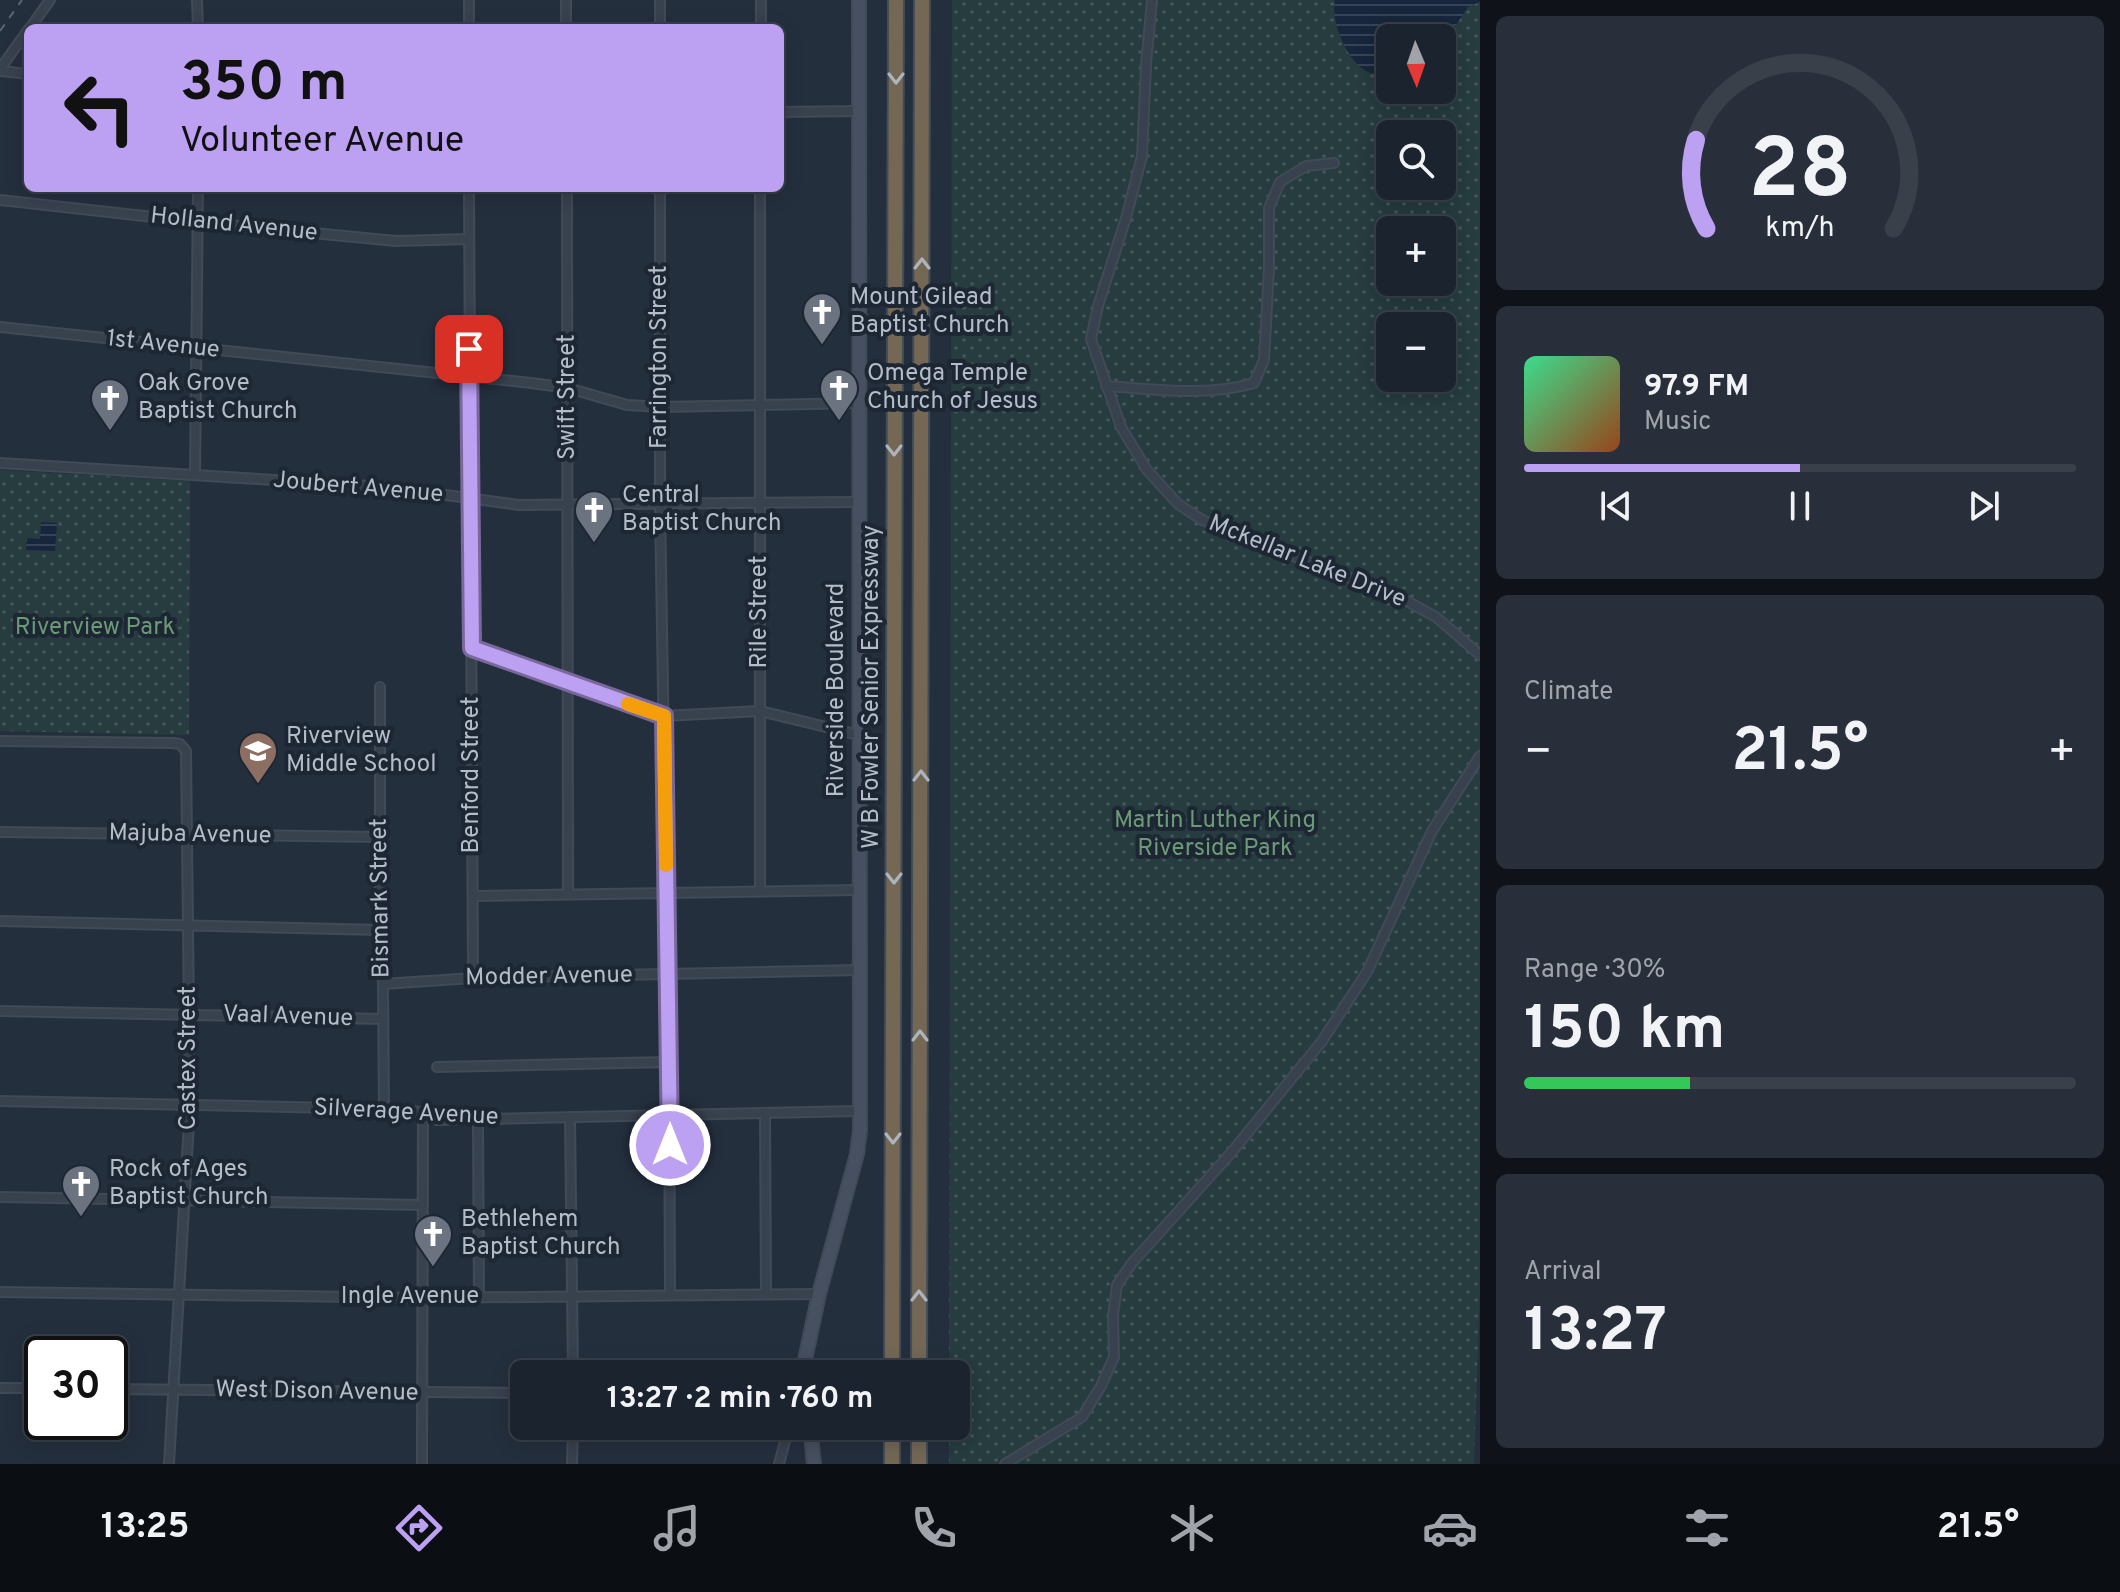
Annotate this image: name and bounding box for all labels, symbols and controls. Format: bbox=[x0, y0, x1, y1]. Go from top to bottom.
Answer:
north arrow bbox=[1376, 24, 1456, 104]
map controls bbox=[1376, 24, 1456, 392]
text: 350 m bbox=[180, 50, 348, 120]
icon: left bbox=[48, 56, 152, 160]
one-way arrow bbox=[887, 72, 905, 85]
text: Volunteer Avenue bbox=[180, 119, 464, 165]
button: search bbox=[1376, 120, 1456, 200]
text: 28 bbox=[1748, 121, 1852, 226]
street label: Holland Avenue bbox=[149, 201, 319, 249]
text: km/h bbox=[1765, 211, 1835, 247]
button: + bbox=[1376, 216, 1456, 296]
one-way arrow bbox=[913, 257, 931, 270]
street label: Farrington Street bbox=[645, 265, 675, 449]
place label: Mount Gilead Baptist Church bbox=[850, 283, 1010, 341]
church icon: Mount Gilead Baptist Church bbox=[801, 291, 843, 346]
button: − bbox=[1376, 312, 1456, 392]
pin bbox=[435, 315, 503, 383]
street label: 1st Avenue bbox=[105, 324, 221, 366]
icon: arrive bbox=[447, 327, 491, 371]
street label: Swift Street bbox=[553, 334, 583, 460]
place label: Omega Temple Church of Jesus bbox=[867, 359, 1038, 417]
church icon: Omega Temple Church of Jesus bbox=[818, 367, 860, 422]
place label: Oak Grove Baptist Church bbox=[138, 369, 298, 427]
text: 97.9 FM bbox=[1644, 369, 1749, 406]
church icon: Oak Grove Baptist Church bbox=[89, 377, 131, 432]
text: Music bbox=[1644, 406, 1711, 439]
one-way arrow bbox=[885, 444, 903, 457]
street label: Joubert Avenue bbox=[272, 466, 444, 510]
place label: Central Baptist Church bbox=[622, 481, 782, 539]
icon: previous bbox=[1594, 484, 1638, 528]
icon: pause bbox=[1778, 484, 1822, 528]
icon: next bbox=[1962, 484, 2006, 528]
church icon: Central Baptist Church bbox=[573, 489, 615, 544]
street label: Mckellar Lake Drive bbox=[1204, 509, 1410, 615]
street label: W B Fowler Senior Expressway bbox=[857, 525, 887, 849]
street label: Rile Street bbox=[745, 556, 775, 668]
street label: Riverside Boulevard bbox=[822, 583, 852, 797]
park label: Riverview Park bbox=[15, 613, 175, 643]
text: Climate bbox=[1524, 676, 1613, 709]
street label: Benford Street bbox=[457, 696, 487, 854]
text: 21.5° bbox=[1731, 716, 1869, 792]
place label: Riverview Middle School bbox=[286, 722, 436, 780]
text: − bbox=[1524, 726, 1552, 782]
text: + bbox=[2048, 726, 2076, 782]
school or university icon: Riverview Middle School bbox=[237, 730, 279, 785]
one-way arrow bbox=[912, 769, 930, 782]
park label: Martin Luther King Riverside Park bbox=[1114, 806, 1316, 864]
street label: Bismark Street bbox=[365, 818, 397, 978]
street label: Majuba Avenue bbox=[108, 819, 272, 851]
one-way arrow bbox=[885, 872, 903, 885]
text: Range · 30% bbox=[1524, 954, 1666, 987]
street label: Modder Avenue bbox=[465, 961, 633, 993]
street label: Castex Street bbox=[174, 986, 204, 1130]
text: 150 km bbox=[1524, 994, 1725, 1070]
street label: Vaal Avenue bbox=[222, 1000, 354, 1034]
one-way arrow bbox=[911, 1029, 929, 1042]
street label: Silverage Avenue bbox=[313, 1093, 499, 1133]
position arrow bbox=[628, 1103, 712, 1187]
one-way arrow bbox=[884, 1132, 902, 1145]
place label: Rock of Ages Baptist Church bbox=[109, 1155, 269, 1213]
church icon: Rock of Ages Baptist Church bbox=[60, 1163, 102, 1218]
place label: Bethlehem Baptist Church bbox=[461, 1205, 621, 1263]
church icon: Bethlehem Baptist Church bbox=[412, 1213, 454, 1268]
text: Arrival bbox=[1524, 1256, 1602, 1289]
street label: Ingle Avenue bbox=[341, 1282, 479, 1312]
one-way arrow bbox=[910, 1289, 928, 1302]
text: 13:27 bbox=[1524, 1296, 1667, 1372]
speed limit sign: 30 bbox=[24, 1336, 128, 1440]
street label: West Dison Avenue bbox=[215, 1375, 419, 1409]
text: 13:27 · 2 min · 760 m bbox=[607, 1381, 873, 1418]
icon: directions bbox=[391, 1500, 447, 1556]
icon: music bbox=[649, 1500, 705, 1556]
icon: phone bbox=[906, 1500, 962, 1556]
icon: climate bbox=[1164, 1500, 1220, 1556]
icon: car bbox=[1422, 1500, 1478, 1556]
icon: filters bbox=[1679, 1500, 1735, 1556]
text: 13:25 bbox=[101, 1505, 190, 1551]
text: 21.5° bbox=[1937, 1505, 2019, 1551]

